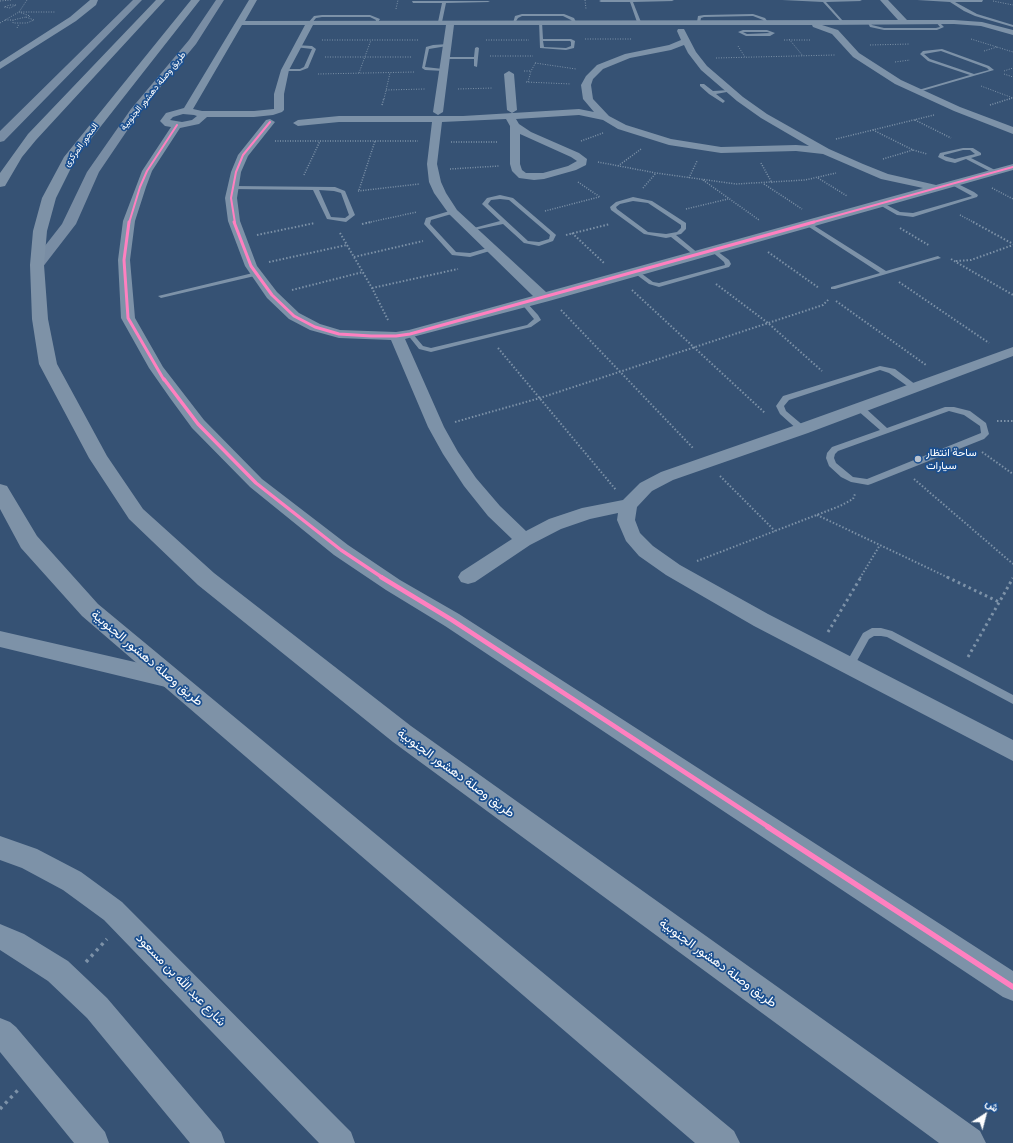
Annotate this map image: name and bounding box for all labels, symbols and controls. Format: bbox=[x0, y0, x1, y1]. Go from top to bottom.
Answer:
street label: طريق وصلة دهشور الجنوبية bbox=[118, 50, 188, 132]
street label: المحور المركزى bbox=[62, 121, 100, 169]
place label: ساحة انتظار سيارات bbox=[926, 446, 977, 472]
marker: ساحة انتظار سيارات bbox=[913, 454, 923, 464]
street label: طريق وصلة دهشور الجنوبية bbox=[88, 607, 206, 709]
street label: طريق وصلة دهشور الجنوبية bbox=[394, 725, 518, 821]
street label: طريق وصلة دهشور الجنوبية bbox=[656, 915, 780, 1011]
street label: شارع عبد الله بن مسعود bbox=[133, 930, 229, 1030]
north arrow bbox=[965, 1095, 1005, 1135]
text: ش bbox=[983, 1096, 1002, 1115]

